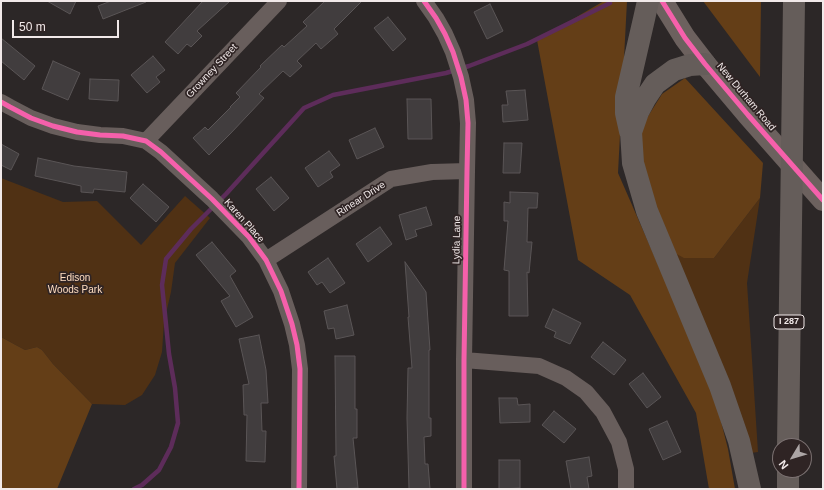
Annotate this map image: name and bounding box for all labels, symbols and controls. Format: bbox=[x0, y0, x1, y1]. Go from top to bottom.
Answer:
scale bar bbox=[14, 12, 121, 38]
text: 50 m bbox=[19, 20, 46, 34]
street label: Growney Street bbox=[184, 42, 240, 100]
street label: New Durham Road bbox=[714, 61, 778, 133]
street label: Rinear Drive bbox=[334, 179, 388, 219]
street label: Karen Place bbox=[221, 197, 267, 245]
street label: Lydia Lane bbox=[451, 216, 463, 264]
park label: Edison Woods Park bbox=[48, 272, 102, 296]
road number: I 287 bbox=[774, 315, 804, 329]
north arrow bbox=[772, 438, 812, 478]
text: N bbox=[776, 458, 791, 472]

